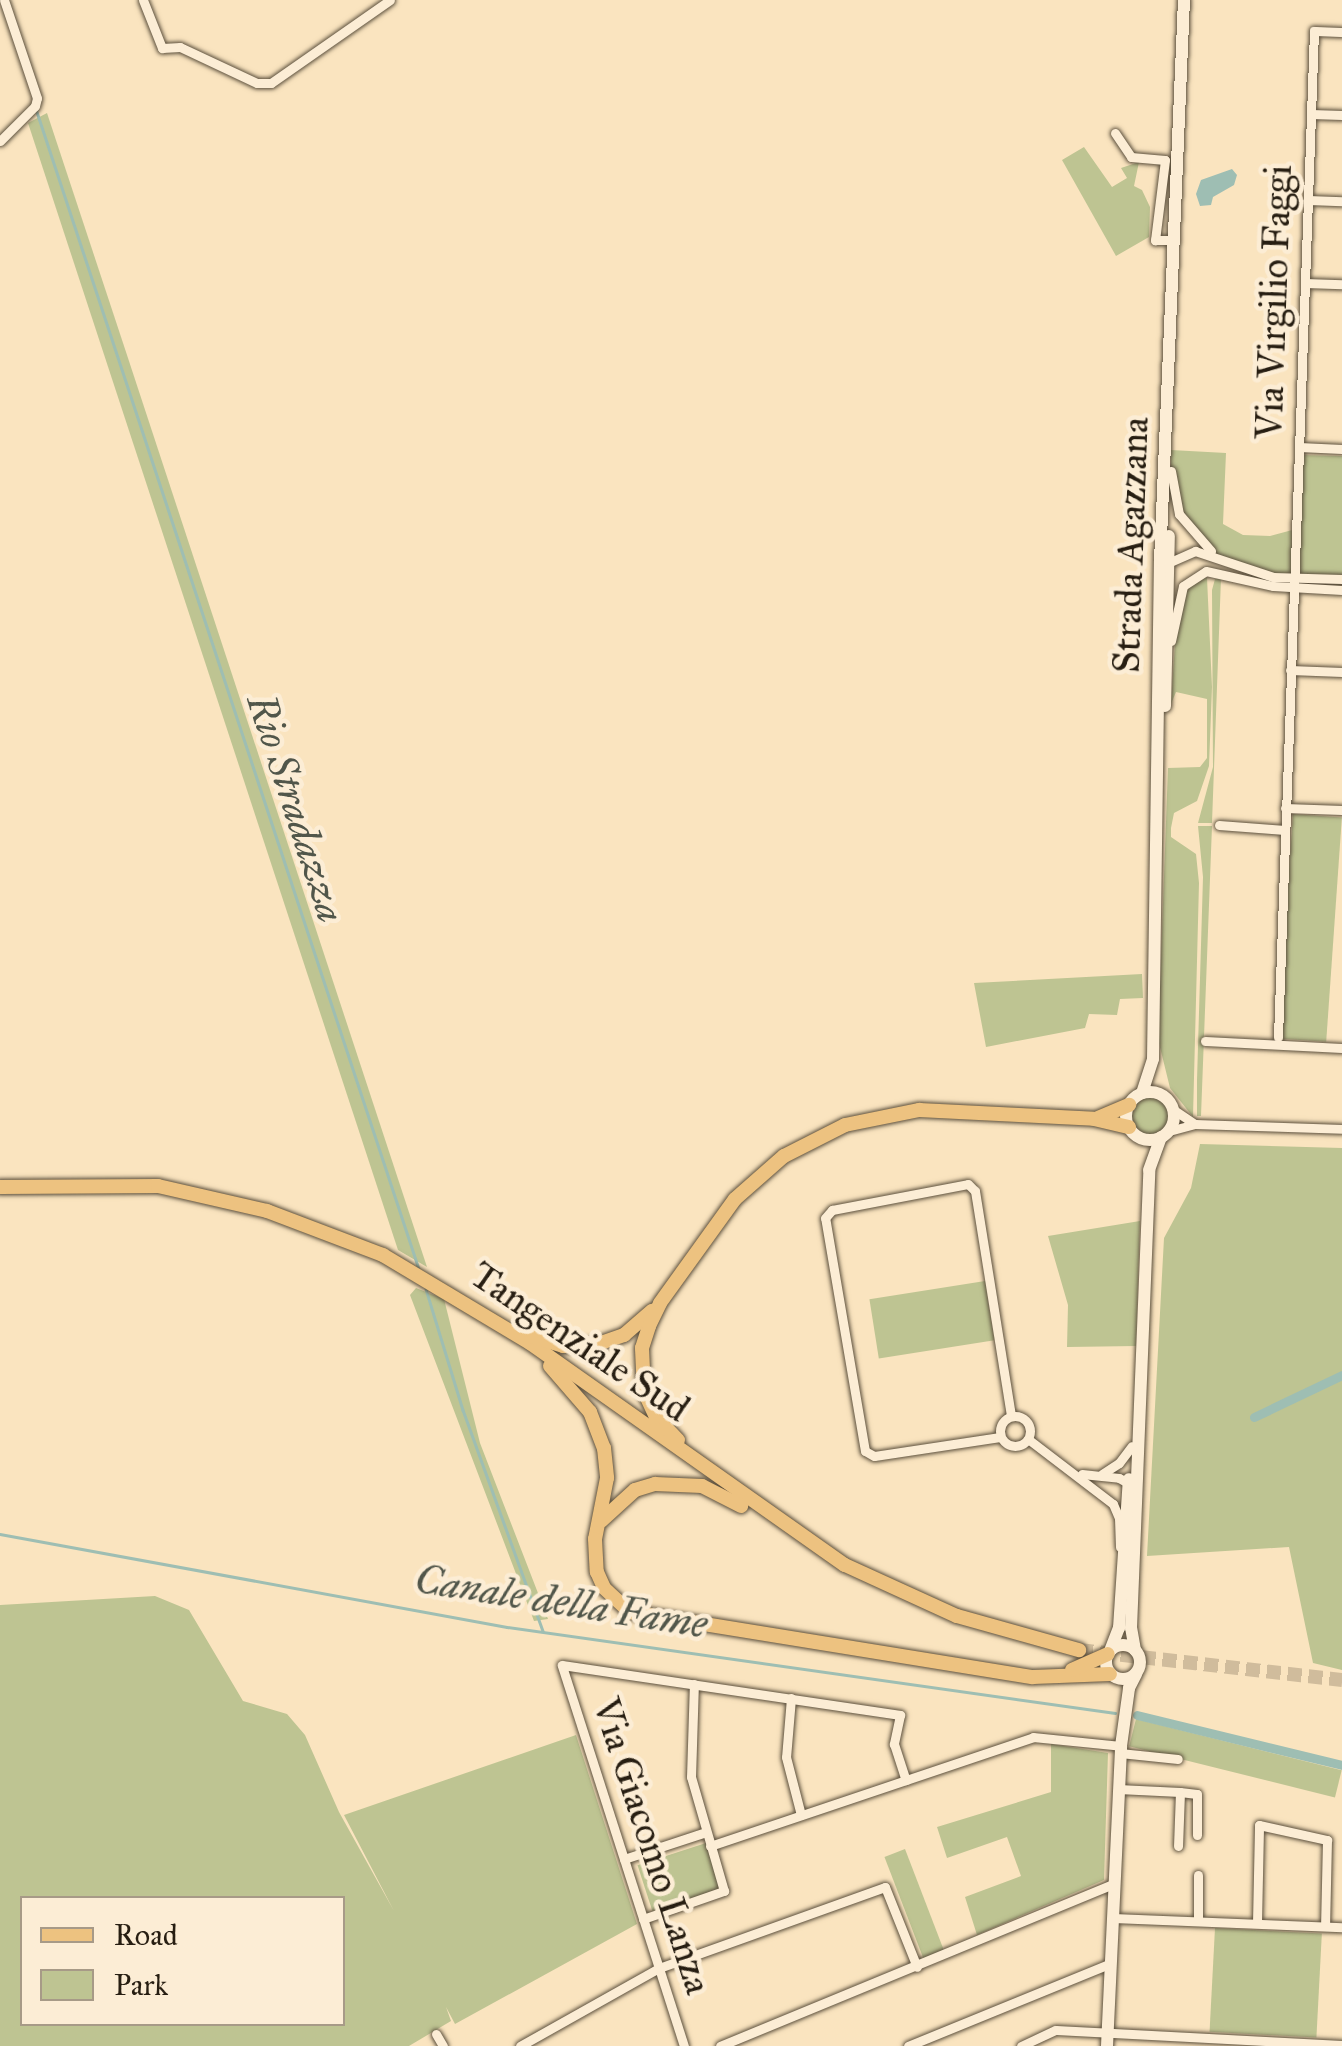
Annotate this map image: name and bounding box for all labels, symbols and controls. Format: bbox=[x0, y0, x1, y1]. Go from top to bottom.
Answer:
street label: Via Virgilio Faggi bbox=[1246, 164, 1302, 440]
street label: Strada Agazzana bbox=[1104, 416, 1158, 674]
water label: Rio Stradazza bbox=[237, 688, 355, 928]
street label: Tangenziale Sud bbox=[462, 1252, 698, 1432]
water label: Canale della Fame bbox=[412, 1555, 710, 1649]
street label: Via Giacomo Lanza bbox=[583, 1692, 721, 2000]
legend bbox=[20, 1896, 345, 2026]
text: Road bbox=[114, 1917, 178, 1953]
text: Park bbox=[114, 1967, 168, 2003]

